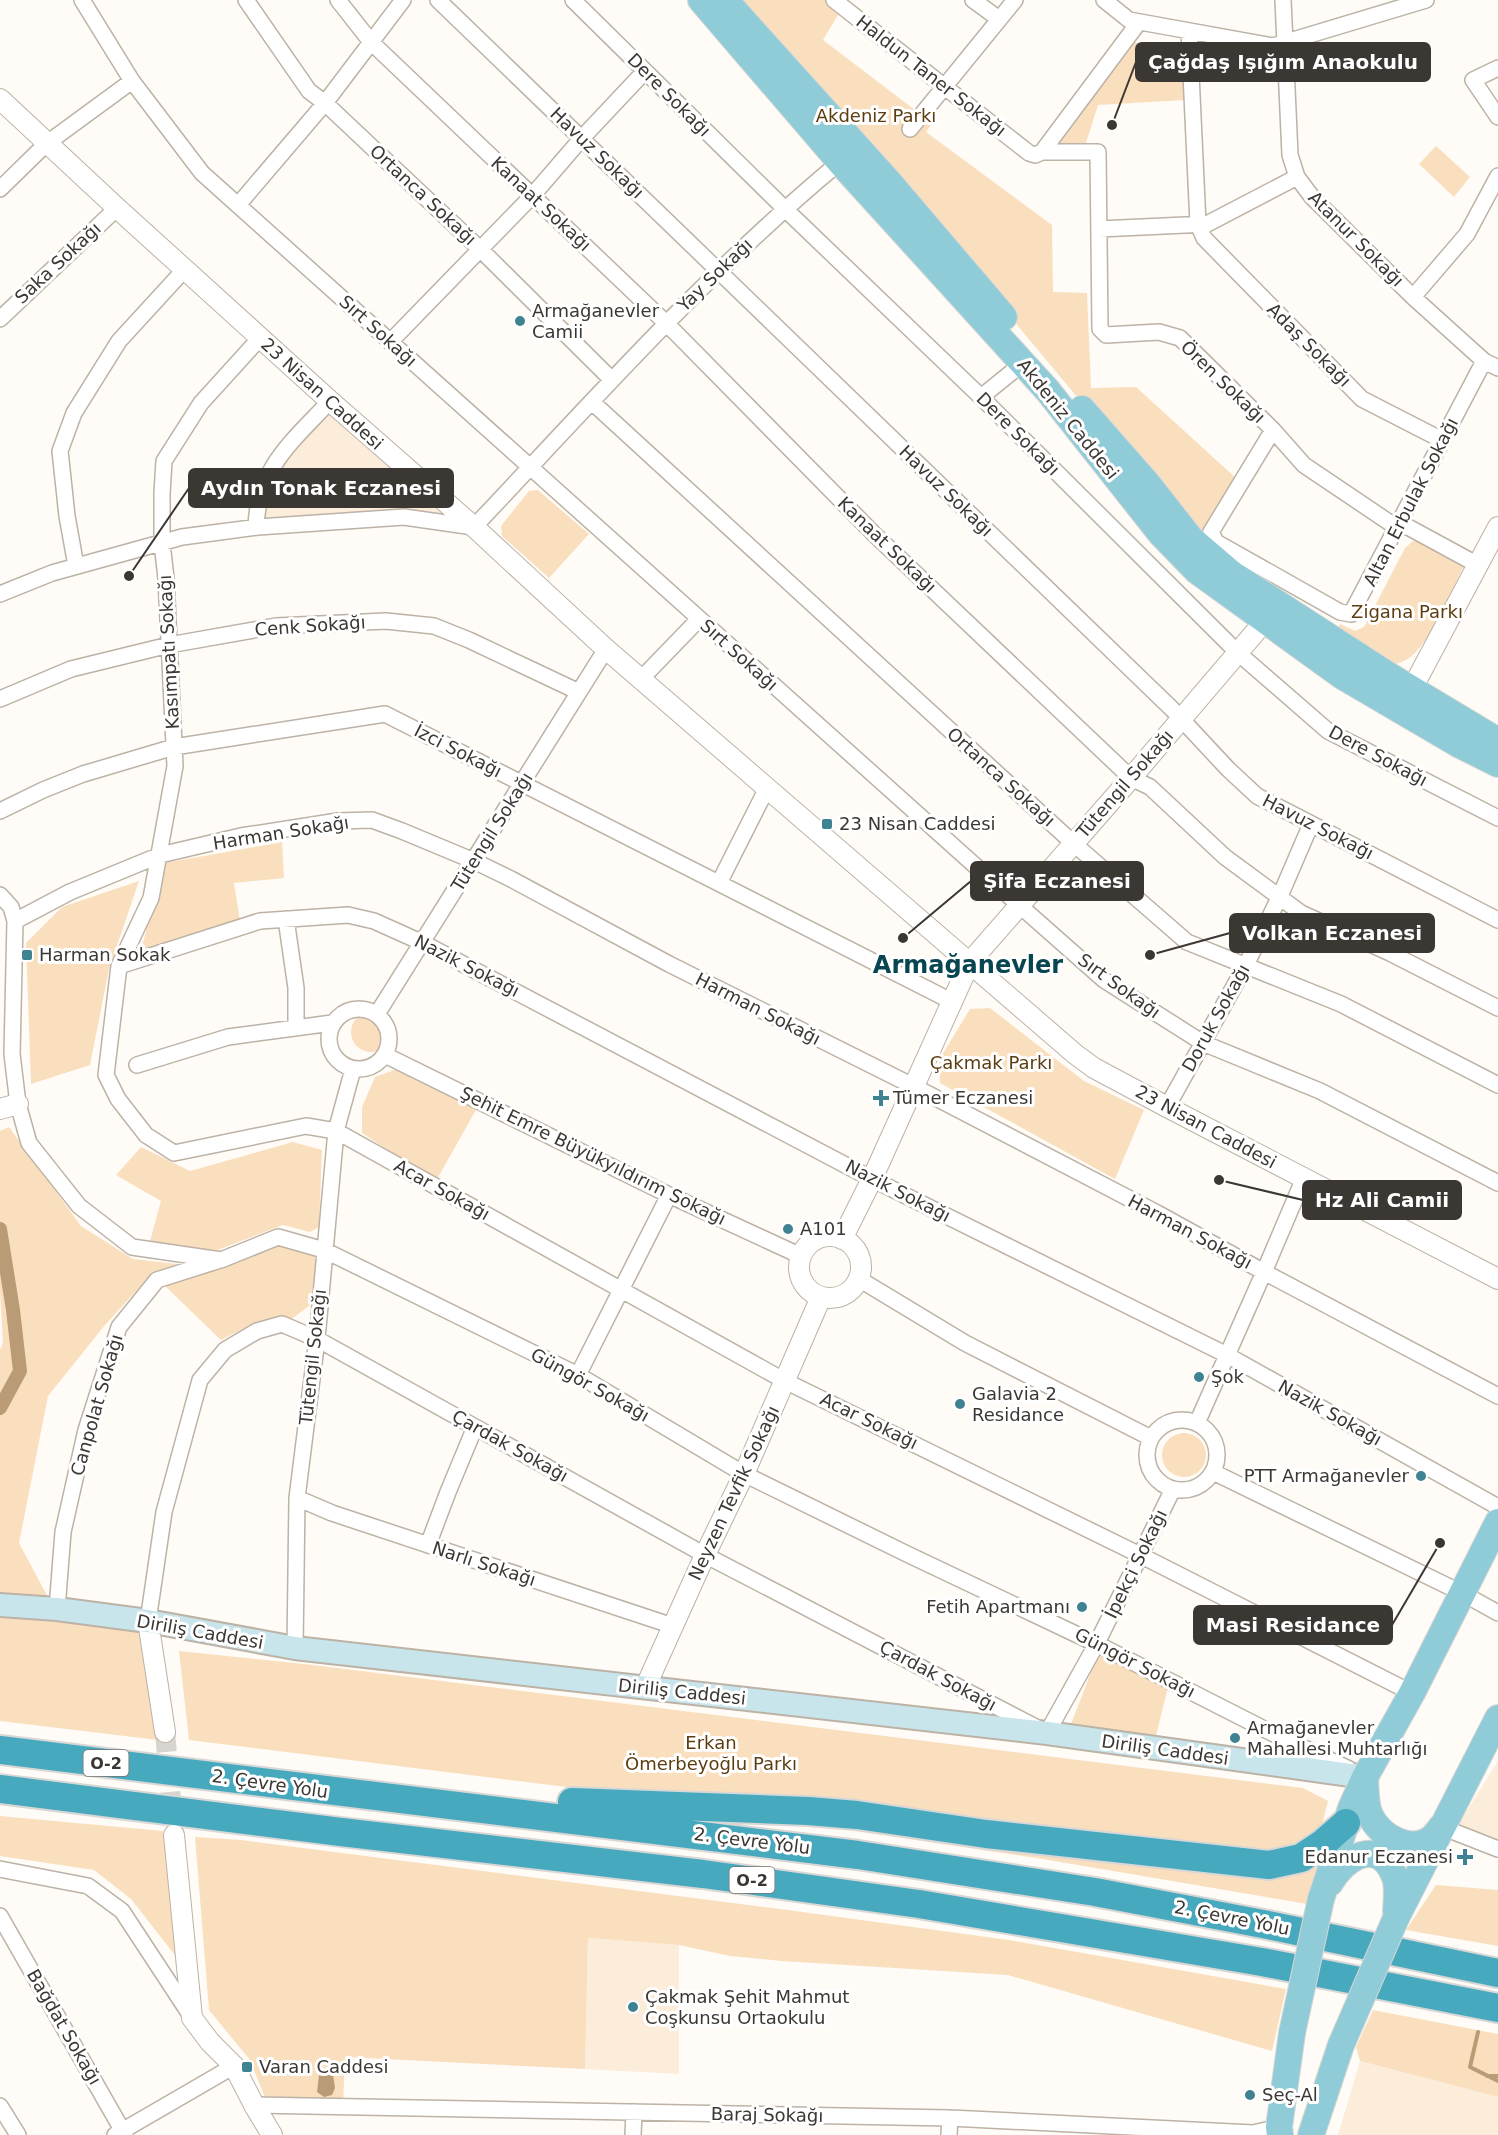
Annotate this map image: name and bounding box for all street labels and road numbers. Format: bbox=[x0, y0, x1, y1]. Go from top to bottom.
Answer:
street label: Haldun Taner Sokağı bbox=[852, 11, 1010, 141]
street label: Dere Sokağı bbox=[623, 49, 715, 141]
street label: Havuz Sokağı bbox=[546, 103, 648, 203]
street label: Ortanca Sokağı bbox=[366, 140, 481, 249]
street label: Kanaat Sokağı bbox=[487, 152, 596, 255]
street label: Atanur Sokağı bbox=[1304, 187, 1408, 291]
street label: Saka Sokağı bbox=[11, 218, 105, 308]
street label: Yay Sokağı bbox=[672, 234, 756, 316]
street label: Sırt Sokağı bbox=[335, 291, 421, 371]
street label: Adaş Sokağı bbox=[1263, 298, 1356, 391]
street label: 23 Nisan Caddesi bbox=[257, 333, 388, 454]
street label: Ören Sokağı bbox=[1177, 336, 1270, 427]
street label: Akdeniz Caddesi bbox=[1013, 354, 1123, 483]
street label: Dere Sokağı bbox=[972, 388, 1064, 480]
street label: Altan Erbulak Sokağı bbox=[1359, 414, 1462, 590]
street label: Havuz Sokağı bbox=[895, 441, 997, 541]
street label: Kanaat Sokağı bbox=[834, 492, 941, 597]
street label: Kasımpatı Sokağı bbox=[154, 574, 183, 730]
street label: Cenk Sokağı bbox=[254, 611, 366, 640]
street label: Sırt Sokağı bbox=[696, 615, 782, 695]
street label: İzci Sokağı bbox=[411, 720, 505, 782]
street label: Dere Sokağı bbox=[1325, 721, 1431, 790]
street label: Ortanca Sokağı bbox=[943, 723, 1060, 831]
street label: Tütengil Sokağı bbox=[1071, 725, 1177, 843]
street label: Tütengil Sokağı bbox=[446, 768, 537, 896]
street label: Havuz Sokağı bbox=[1259, 790, 1377, 864]
street label: Harman Sokağı bbox=[211, 811, 350, 854]
street label: Nazik Sokağı bbox=[411, 930, 523, 1001]
street label: Sırt Sokağı bbox=[1074, 949, 1165, 1022]
street label: Doruk Sokağı bbox=[1177, 960, 1254, 1075]
street label: Harman Sokağı bbox=[692, 968, 824, 1049]
street label: 23 Nisan Caddesi bbox=[1132, 1081, 1280, 1173]
street label: Şehit Emre Büyükyıldırım Sokağı bbox=[457, 1082, 729, 1229]
street label: Acar Sokağı bbox=[391, 1155, 494, 1224]
street label: Nazik Sokağı bbox=[842, 1155, 954, 1226]
street label: Harman Sokağı bbox=[1125, 1190, 1256, 1273]
street label: Tütengil Sokağı bbox=[295, 1288, 330, 1427]
street label: Canpolat Sokağı bbox=[66, 1332, 127, 1478]
street label: Güngör Sokağı bbox=[527, 1343, 653, 1426]
street label: Nazik Sokağı bbox=[1275, 1375, 1386, 1450]
street label: Acar Sokağı bbox=[817, 1388, 921, 1453]
street label: Neyzen Tevfik Sokağı bbox=[684, 1402, 783, 1583]
street label: Çardak Sokağı bbox=[449, 1405, 572, 1486]
street label: İpekçi Sokağı bbox=[1100, 1506, 1171, 1622]
street label: Narlı Sokağı bbox=[430, 1537, 539, 1590]
street label: Diriliş Caddesi bbox=[135, 1610, 265, 1653]
street label: Güngör Sokağı bbox=[1072, 1623, 1199, 1702]
street label: Çardak Sokağı bbox=[876, 1636, 1000, 1715]
street label: Diriliş Caddesi bbox=[617, 1674, 747, 1709]
street label: Diriliş Caddesi bbox=[1100, 1730, 1230, 1769]
road number: O-2 bbox=[84, 1750, 128, 1776]
street label: 2. Çevre Yolu bbox=[211, 1765, 329, 1802]
street label: 2. Çevre Yolu bbox=[693, 1823, 811, 1858]
road number: O-2 bbox=[730, 1867, 774, 1893]
street label: 2. Çevre Yolu bbox=[1173, 1896, 1292, 1939]
street label: Bağdat Sokağı bbox=[23, 1965, 106, 2088]
street label: Baraj Sokağı bbox=[711, 2103, 823, 2126]

